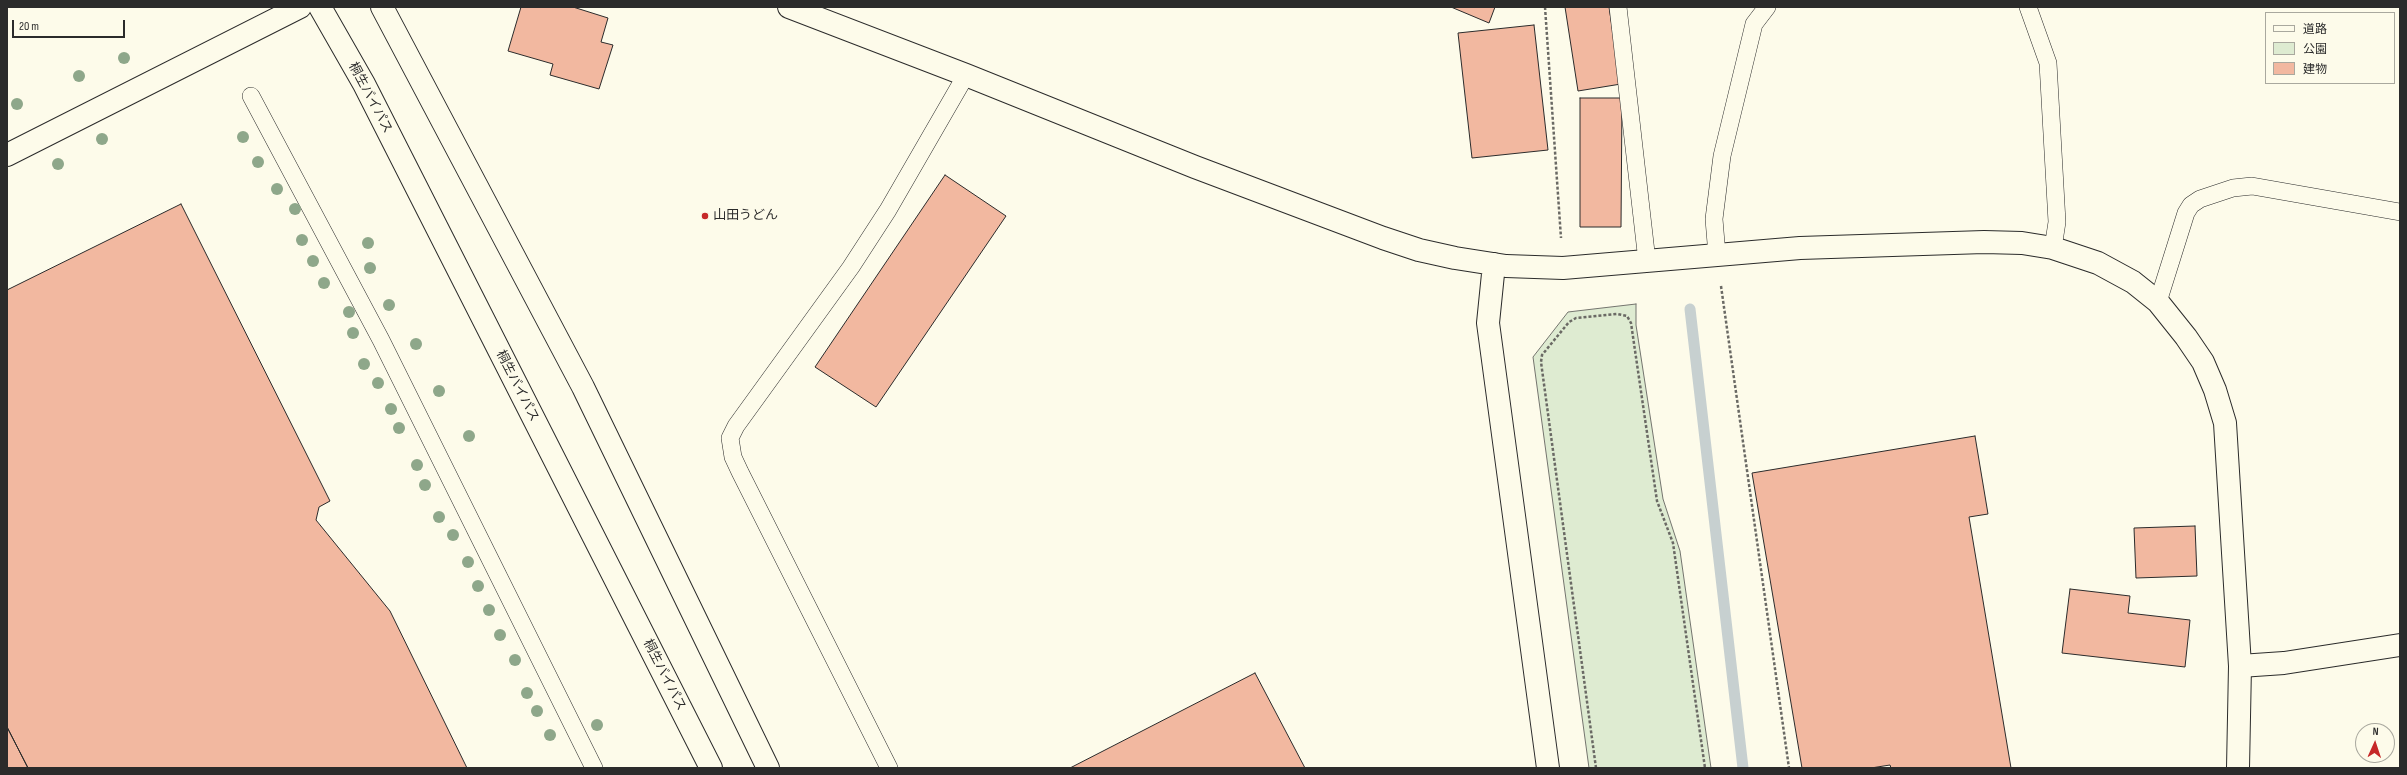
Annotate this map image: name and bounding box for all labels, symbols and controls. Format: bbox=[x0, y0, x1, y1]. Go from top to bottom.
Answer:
scale bar bbox=[14, 12, 127, 38]
legend bbox=[2265, 12, 2395, 84]
text: 20 m bbox=[19, 19, 39, 34]
text: 道路 bbox=[2303, 22, 2327, 37]
text: 公園 bbox=[2303, 42, 2327, 57]
street label: 桐生バイパス bbox=[345, 60, 395, 136]
text: 建物 bbox=[2303, 62, 2327, 77]
place label: 山田うどん bbox=[713, 208, 778, 224]
marker: 山田うどん bbox=[700, 211, 710, 221]
street label: 桐生バイパス bbox=[492, 348, 542, 424]
street label: 桐生バイパス bbox=[639, 637, 689, 713]
north arrow bbox=[2355, 723, 2395, 763]
text: N bbox=[2372, 725, 2379, 738]

